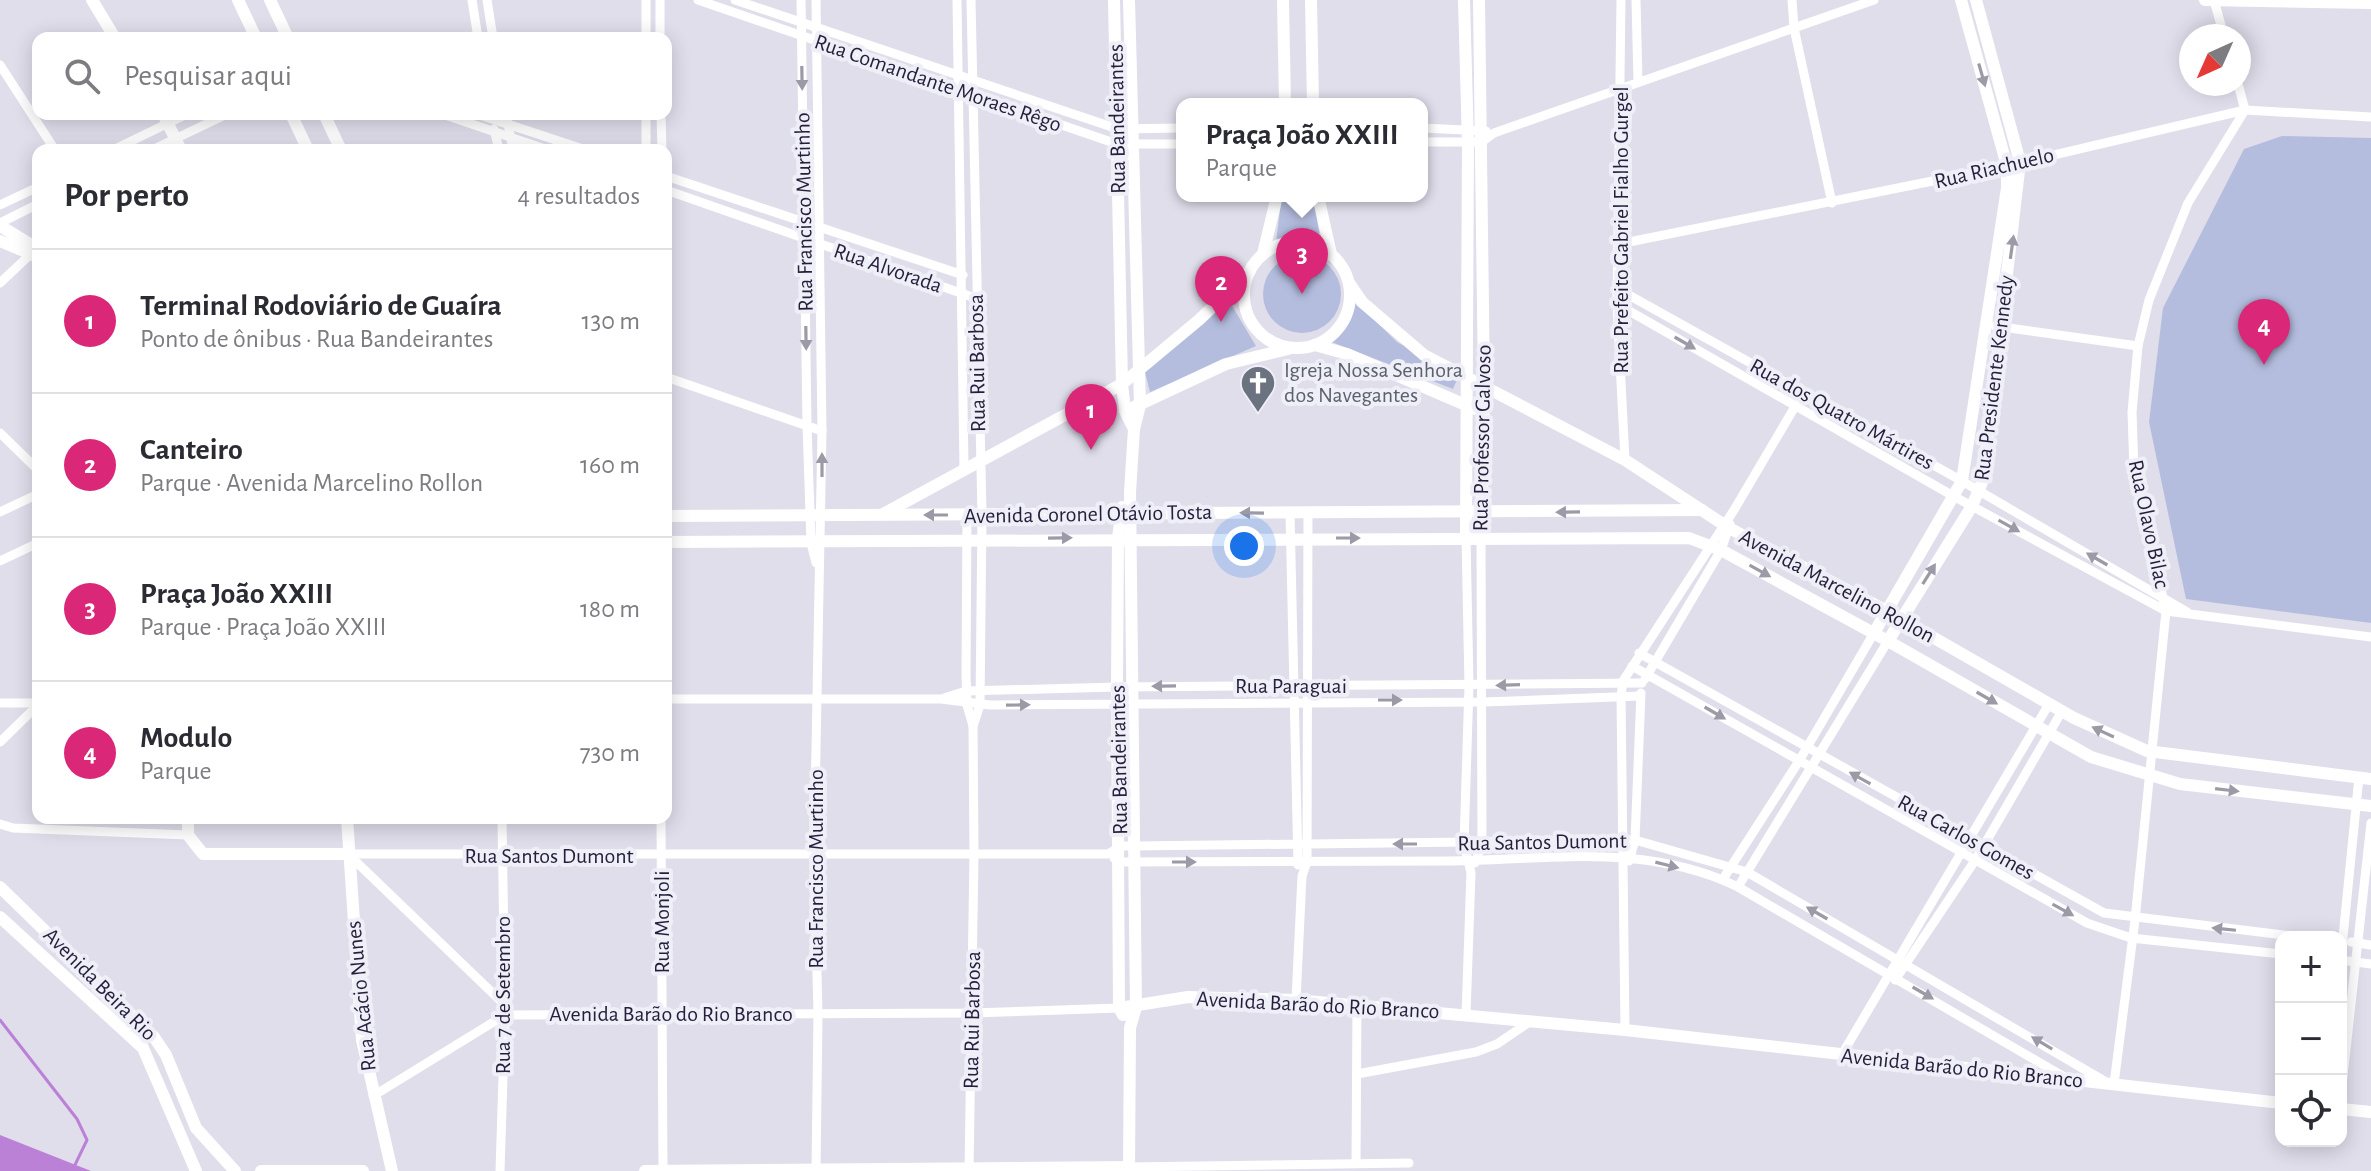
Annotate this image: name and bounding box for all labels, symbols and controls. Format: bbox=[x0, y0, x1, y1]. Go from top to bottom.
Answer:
north arrow bbox=[2179, 24, 2251, 96]
street label: Rua Comandante Moraes Rêgo bbox=[812, 30, 1064, 136]
search box bbox=[32, 32, 672, 120]
street label: Rua Bandeirantes bbox=[1105, 44, 1129, 194]
icon: search bbox=[60, 54, 104, 98]
text: Pesquisar aqui bbox=[124, 61, 292, 91]
one-way arrow bbox=[1976, 64, 1989, 88]
one-way arrow bbox=[796, 66, 808, 91]
street label: Rua Prefeito Gabriel Fialho Gurgel bbox=[1610, 86, 1632, 374]
popup bbox=[1176, 98, 1428, 202]
street label: Rua Francisco Murtinho bbox=[791, 112, 817, 312]
text: Praça João XXIII bbox=[1205, 120, 1399, 150]
street label: Rua Riachuelo bbox=[1932, 144, 2056, 192]
text: Parque bbox=[1205, 155, 1277, 181]
text: Por perto bbox=[64, 179, 189, 213]
text: 4 resultados bbox=[517, 183, 640, 209]
pin: 3 bbox=[1276, 228, 1328, 294]
one-way arrow bbox=[2006, 234, 2018, 259]
street label: Rua Alvorada bbox=[831, 239, 945, 297]
pin: 2 bbox=[1195, 256, 1247, 322]
street label: Rua Presidente Kennedy bbox=[1970, 273, 2018, 482]
text: Terminal Rodoviário de Guaíra bbox=[140, 291, 502, 321]
street label: Rua Rui Barbosa bbox=[965, 294, 989, 432]
pin: 4 bbox=[2238, 299, 2290, 365]
text: 1 bbox=[85, 308, 95, 334]
text: 130 m bbox=[582, 308, 640, 334]
text: Ponto de ônibus · Rua Bandeirantes bbox=[140, 326, 493, 352]
one-way arrow bbox=[800, 326, 812, 351]
one-way arrow bbox=[1674, 336, 1696, 350]
street label: Rua Professor Galvoso bbox=[1469, 344, 1495, 532]
street label: Rua dos Quatro Mártires bbox=[1746, 354, 1938, 474]
place label: Igreja Nossa Senhora dos Navegantes bbox=[1284, 359, 1463, 406]
church icon: Igreja Nossa Senhora dos Navegantes bbox=[1239, 364, 1277, 414]
pin: 1 bbox=[1065, 384, 1117, 450]
text: Canteiro bbox=[140, 435, 243, 465]
text: 2 bbox=[84, 452, 96, 478]
text: 160 m bbox=[580, 452, 640, 478]
one-way arrow bbox=[816, 452, 828, 477]
street label: Rua Olavo Bilac bbox=[2125, 458, 2173, 591]
text: Parque · Avenida Marcelino Rollon bbox=[140, 470, 483, 496]
street label: Avenida Coronel Otávio Tosta bbox=[964, 501, 1212, 527]
one-way arrow bbox=[1555, 506, 1580, 518]
one-way arrow bbox=[1239, 507, 1264, 519]
one-way arrow bbox=[923, 509, 948, 521]
one-way arrow bbox=[1997, 519, 2020, 533]
street label: Avenida Marcelino Rollon bbox=[1736, 525, 1938, 647]
your location bbox=[1224, 526, 1264, 566]
one-way arrow bbox=[1048, 532, 1073, 545]
one-way arrow bbox=[1336, 532, 1361, 544]
one-way arrow bbox=[2086, 552, 2109, 566]
one-way arrow bbox=[1921, 563, 1935, 585]
one-way arrow bbox=[1749, 564, 1771, 578]
text: Praça João XXIII bbox=[140, 579, 333, 609]
text: 3 bbox=[84, 596, 96, 622]
text: 180 m bbox=[580, 596, 640, 622]
text: Parque · Praça João XXIII bbox=[140, 614, 386, 640]
street label: Rua Paraguai bbox=[1235, 675, 1347, 697]
one-way arrow bbox=[1495, 679, 1520, 692]
one-way arrow bbox=[1151, 680, 1176, 693]
street label: Rua Bandeirantes bbox=[1107, 685, 1131, 835]
one-way arrow bbox=[1976, 691, 1998, 705]
one-way arrow bbox=[1378, 694, 1403, 706]
one-way arrow bbox=[1006, 698, 1031, 711]
one-way arrow bbox=[1704, 706, 1726, 720]
text: Modulo bbox=[140, 723, 232, 753]
one-way arrow bbox=[2091, 725, 2114, 739]
text: 4 bbox=[83, 740, 97, 766]
text: 730 m bbox=[580, 740, 640, 766]
text: Parque bbox=[140, 758, 211, 784]
street label: Rua Francisco Murtinho bbox=[805, 769, 827, 969]
one-way arrow bbox=[1848, 771, 1871, 785]
one-way arrow bbox=[2215, 783, 2240, 796]
street label: Rua Carlos Gomes bbox=[1894, 790, 2038, 884]
street label: Rua Santos Dumont bbox=[1457, 830, 1627, 854]
one-way arrow bbox=[1392, 838, 1417, 850]
street label: Rua Santos Dumont bbox=[464, 845, 634, 867]
one-way arrow bbox=[1172, 856, 1197, 868]
one-way arrow bbox=[1654, 860, 1679, 872]
street label: Rua Monjoli bbox=[651, 870, 673, 974]
one-way arrow bbox=[2052, 903, 2075, 916]
one-way arrow bbox=[1806, 906, 1829, 920]
street label: Rua 7 de Setembro bbox=[492, 916, 514, 1074]
street label: Rua Acácio Nunes bbox=[342, 920, 380, 1072]
one-way arrow bbox=[2211, 922, 2236, 935]
street label: Avenida Beira Rio bbox=[39, 923, 161, 1045]
map controls bbox=[2275, 931, 2347, 1147]
button: + bbox=[2275, 931, 2347, 1003]
street label: Rua Rui Barbosa bbox=[960, 951, 984, 1089]
one-way arrow bbox=[1911, 986, 1934, 1000]
street label: Avenida Barão do Rio Branco bbox=[1196, 988, 1440, 1022]
street label: Avenida Barão do Rio Branco bbox=[549, 1003, 793, 1025]
button: − bbox=[2275, 1003, 2347, 1075]
one-way arrow bbox=[2031, 1037, 2053, 1051]
street label: Avenida Barão do Rio Branco bbox=[1840, 1044, 2084, 1092]
button: locate bbox=[2275, 1075, 2347, 1147]

